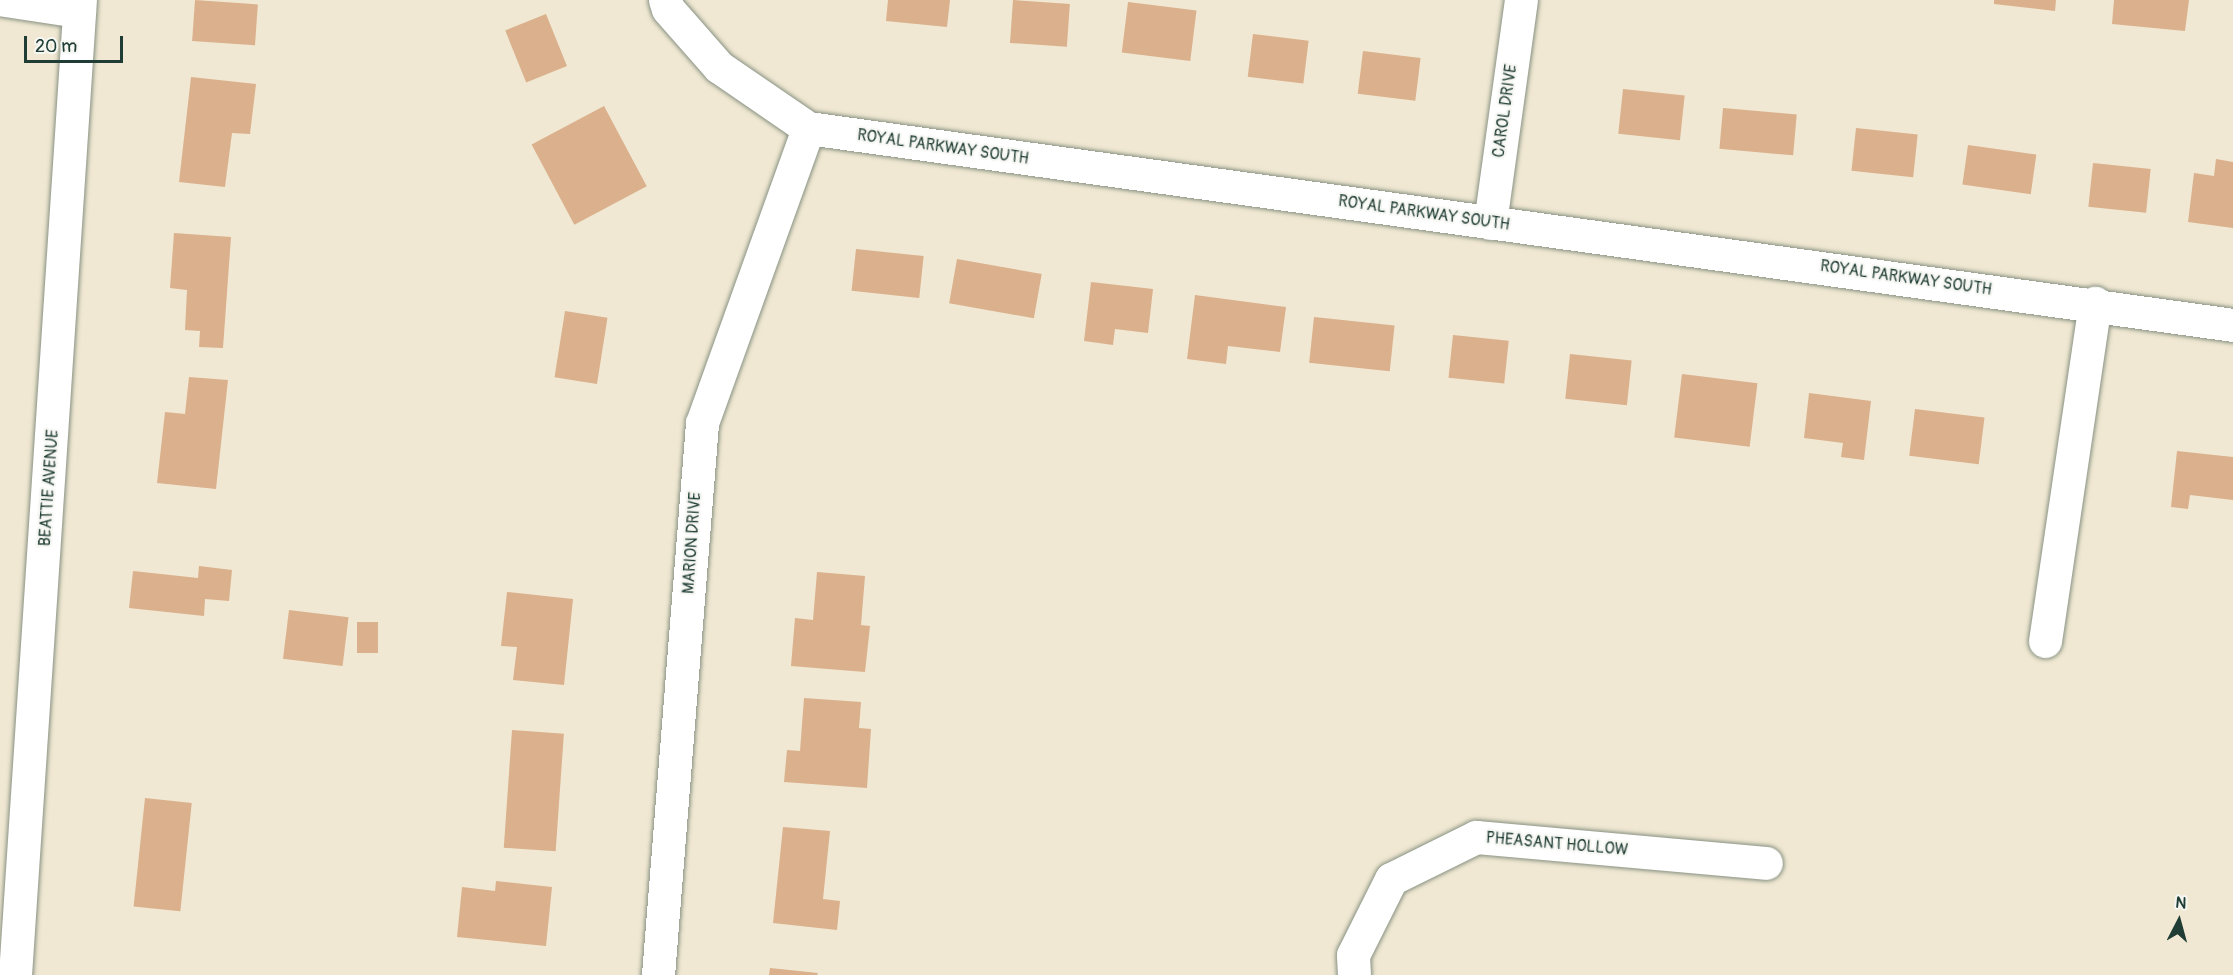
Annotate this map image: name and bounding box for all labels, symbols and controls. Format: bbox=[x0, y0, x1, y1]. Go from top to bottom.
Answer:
scale bar bbox=[27, 24, 126, 62]
text: 20 m bbox=[35, 35, 77, 58]
street label: CAROL DRIVE bbox=[1489, 63, 1521, 159]
street label: ROYAL PARKWAY SOUTH bbox=[856, 125, 1030, 169]
street label: ROYAL PARKWAY SOUTH bbox=[1337, 191, 1511, 235]
street label: ROYAL PARKWAY SOUTH bbox=[1819, 256, 1993, 300]
street label: BEATTIE AVENUE bbox=[35, 429, 63, 547]
street label: MARION DRIVE bbox=[679, 492, 705, 594]
street label: PHEASANT HOLLOW bbox=[1485, 828, 1629, 860]
north arrow bbox=[2149, 891, 2209, 951]
text: N bbox=[2174, 893, 2187, 914]

